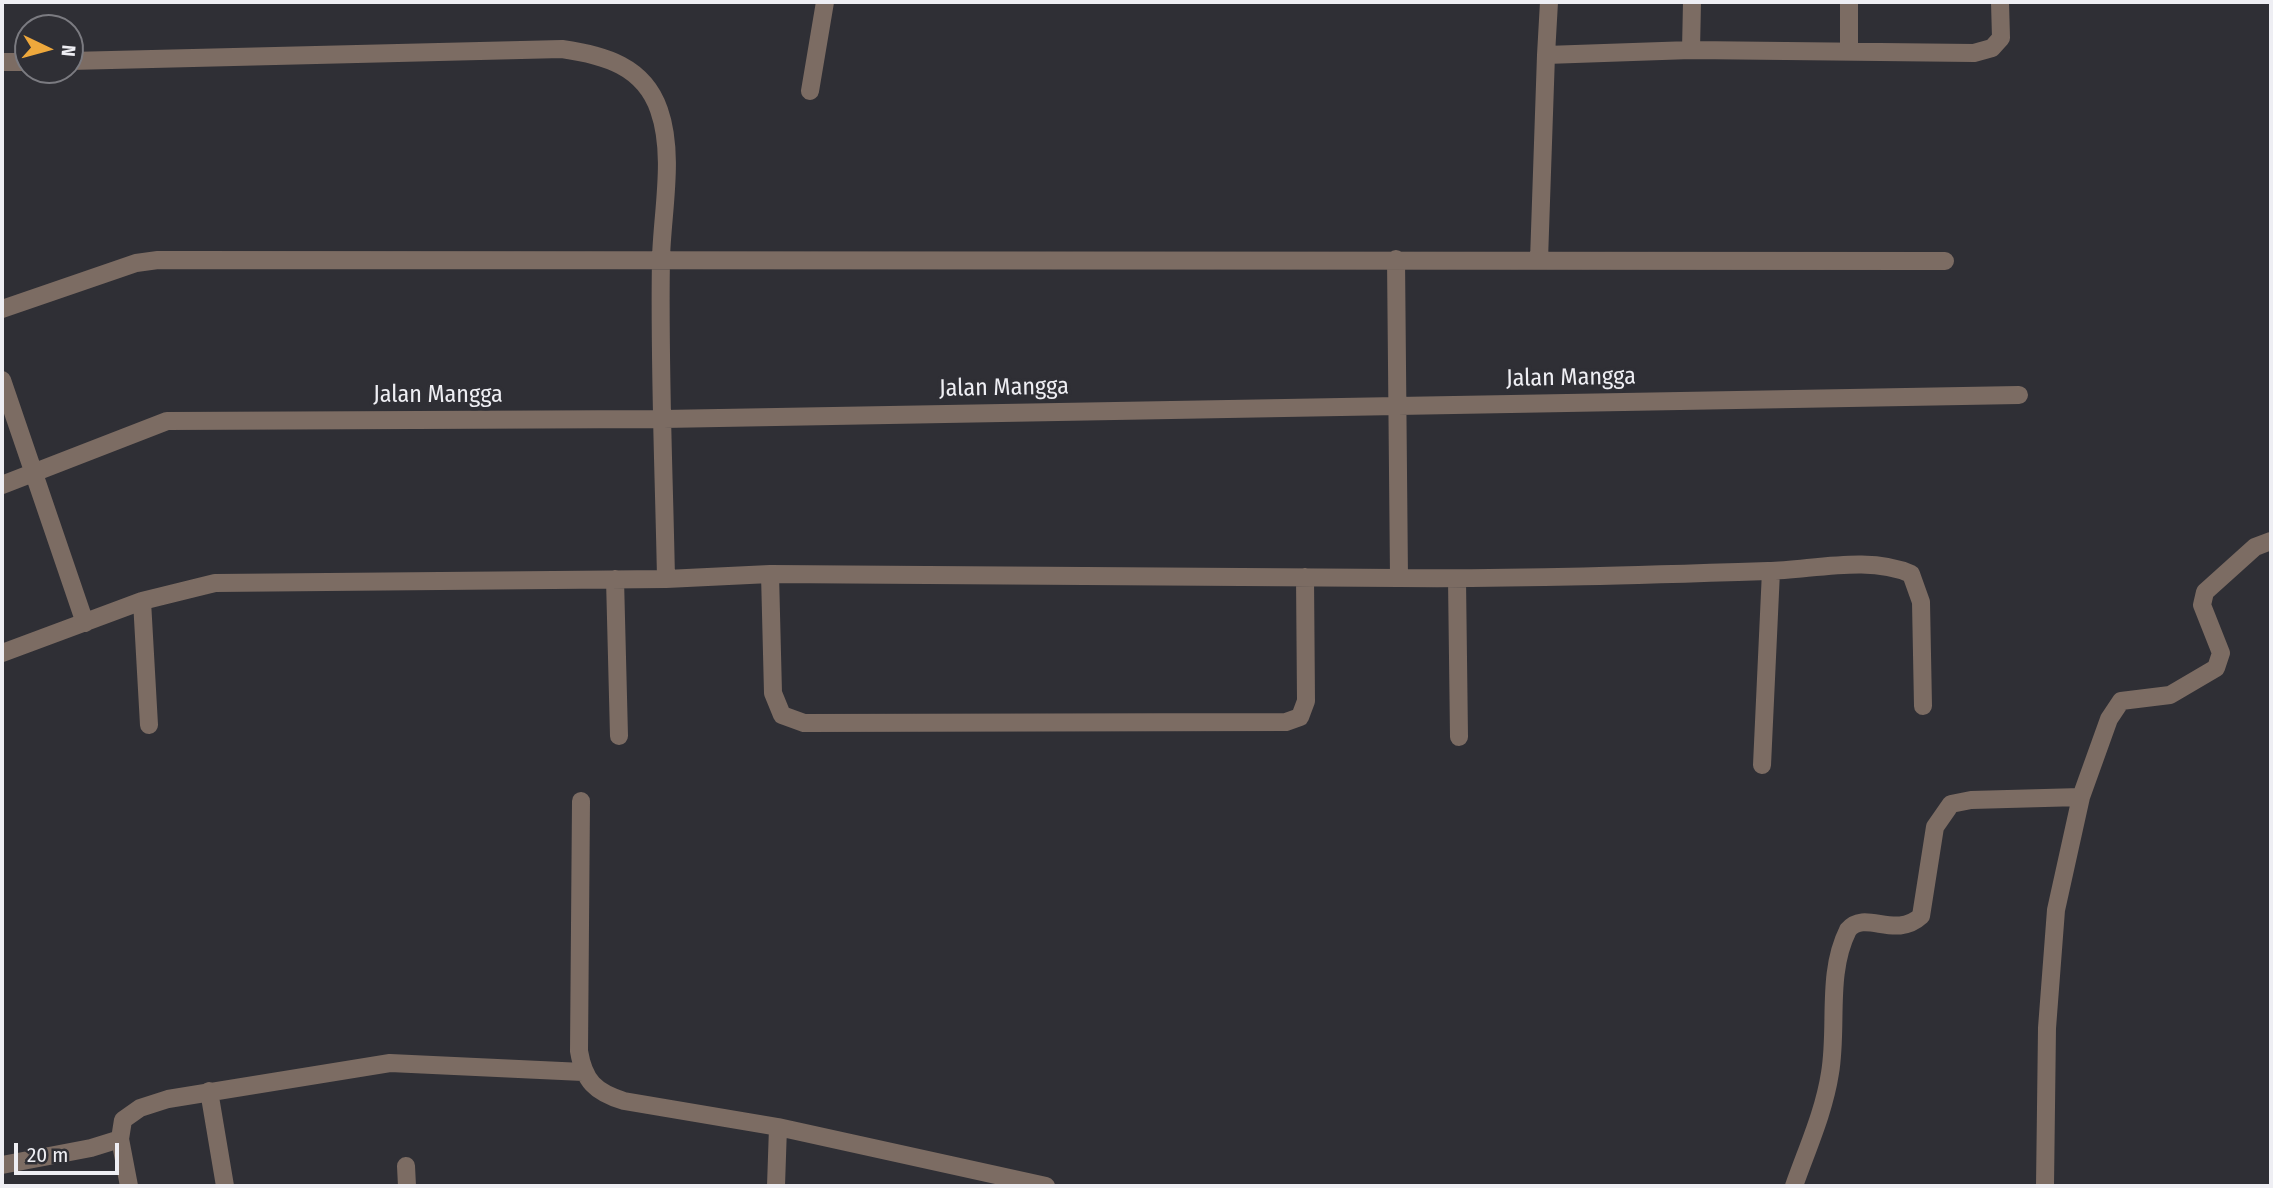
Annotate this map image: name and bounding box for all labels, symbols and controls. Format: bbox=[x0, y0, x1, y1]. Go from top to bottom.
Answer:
north arrow bbox=[14, 14, 84, 84]
text: N bbox=[56, 44, 80, 57]
street label: Jalan Mangga bbox=[1506, 362, 1636, 394]
street label: Jalan Mangga bbox=[939, 372, 1069, 404]
street label: Jalan Mangga bbox=[373, 381, 503, 409]
scale bar bbox=[18, 1128, 122, 1172]
text: 20 m bbox=[27, 1142, 68, 1168]

